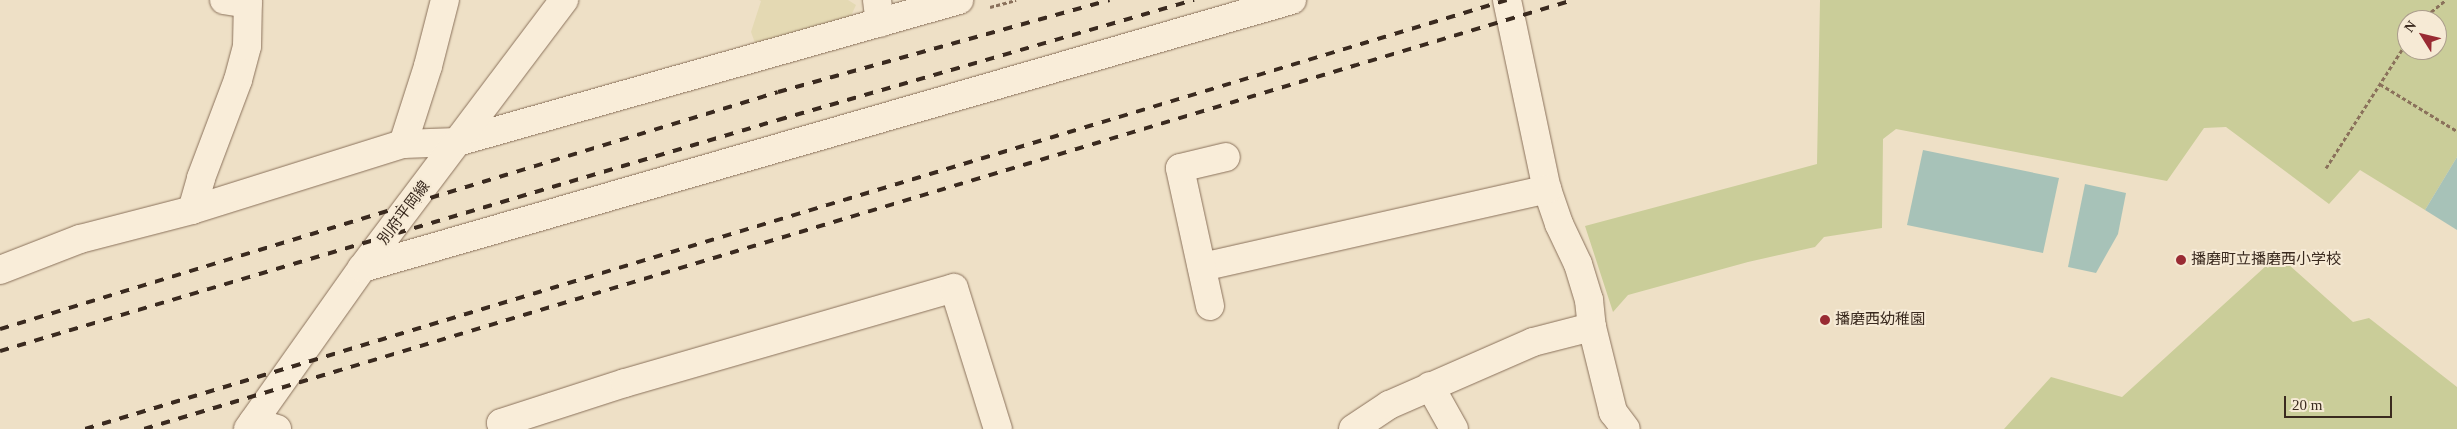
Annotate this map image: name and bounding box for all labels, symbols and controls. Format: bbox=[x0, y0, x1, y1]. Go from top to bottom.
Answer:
north arrow bbox=[2397, 10, 2447, 60]
text: N bbox=[2401, 18, 2419, 35]
street label: 別府平岡線 bbox=[374, 178, 434, 248]
place label: 播磨町立播磨西小学校 bbox=[2191, 251, 2341, 269]
marker: 播磨町立播磨西小学校 bbox=[2175, 254, 2187, 266]
place label: 播磨西幼稚園 bbox=[1835, 311, 1925, 329]
marker: 播磨西幼稚園 bbox=[1819, 314, 1831, 326]
scale bar bbox=[2287, 386, 2394, 418]
text: 20 m bbox=[2292, 397, 2322, 413]

